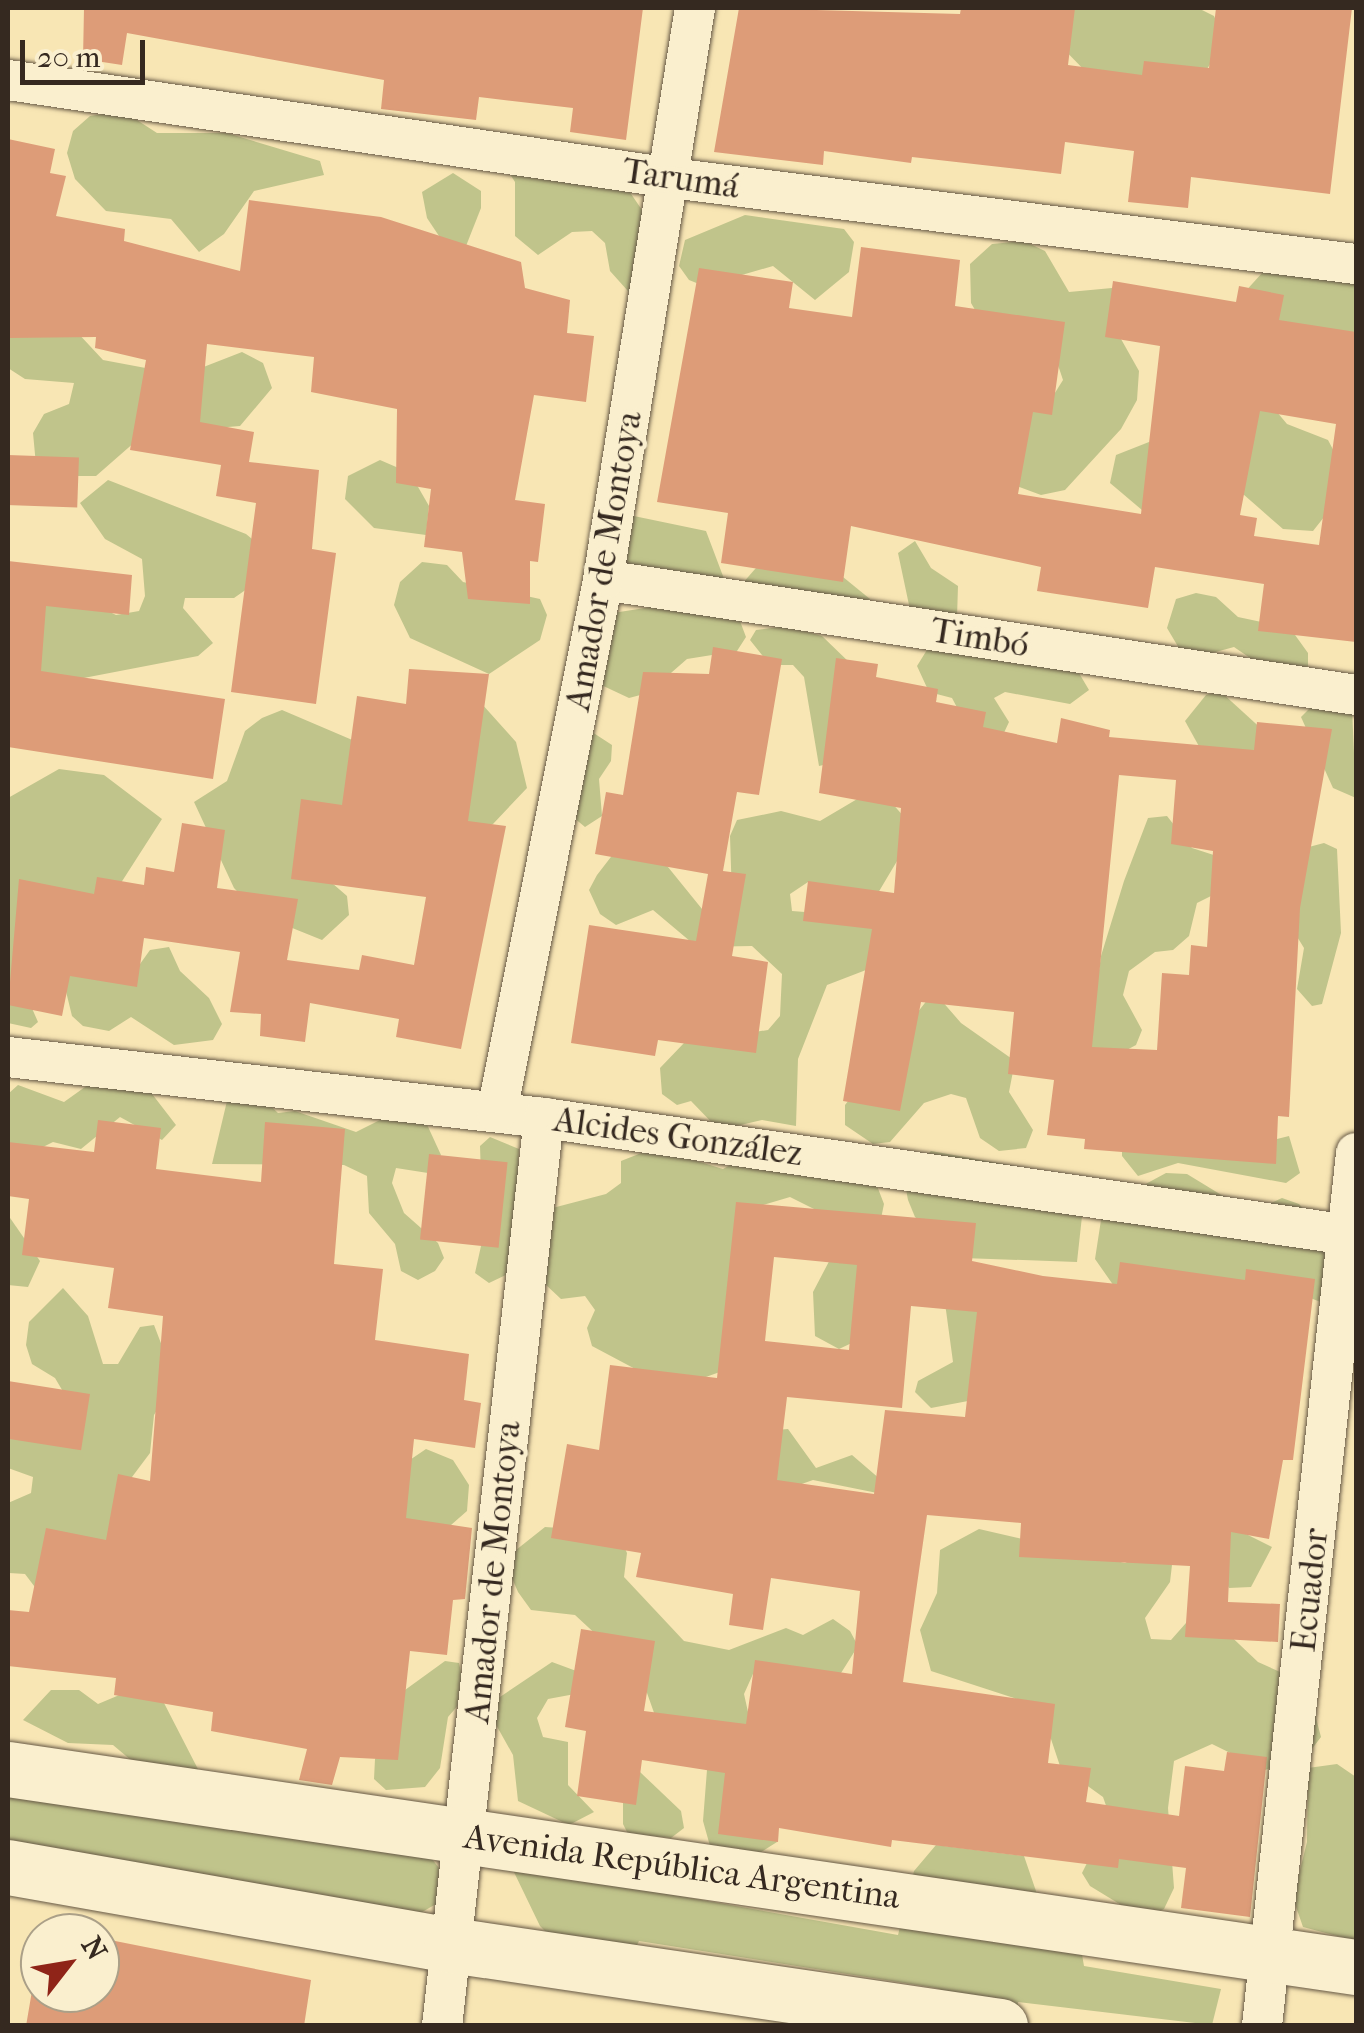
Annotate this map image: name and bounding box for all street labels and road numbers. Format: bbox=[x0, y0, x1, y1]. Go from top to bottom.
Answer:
street label: Tarumá bbox=[620, 150, 742, 208]
street label: Amador de Montoya bbox=[557, 408, 651, 714]
street label: Timbó bbox=[928, 610, 1032, 666]
street label: Alcides González bbox=[551, 1099, 805, 1175]
street label: Amador de Montoya bbox=[456, 1419, 530, 1725]
street label: Ecuador bbox=[1283, 1526, 1337, 1654]
street label: Avenida República Argentina bbox=[461, 1816, 903, 1918]

